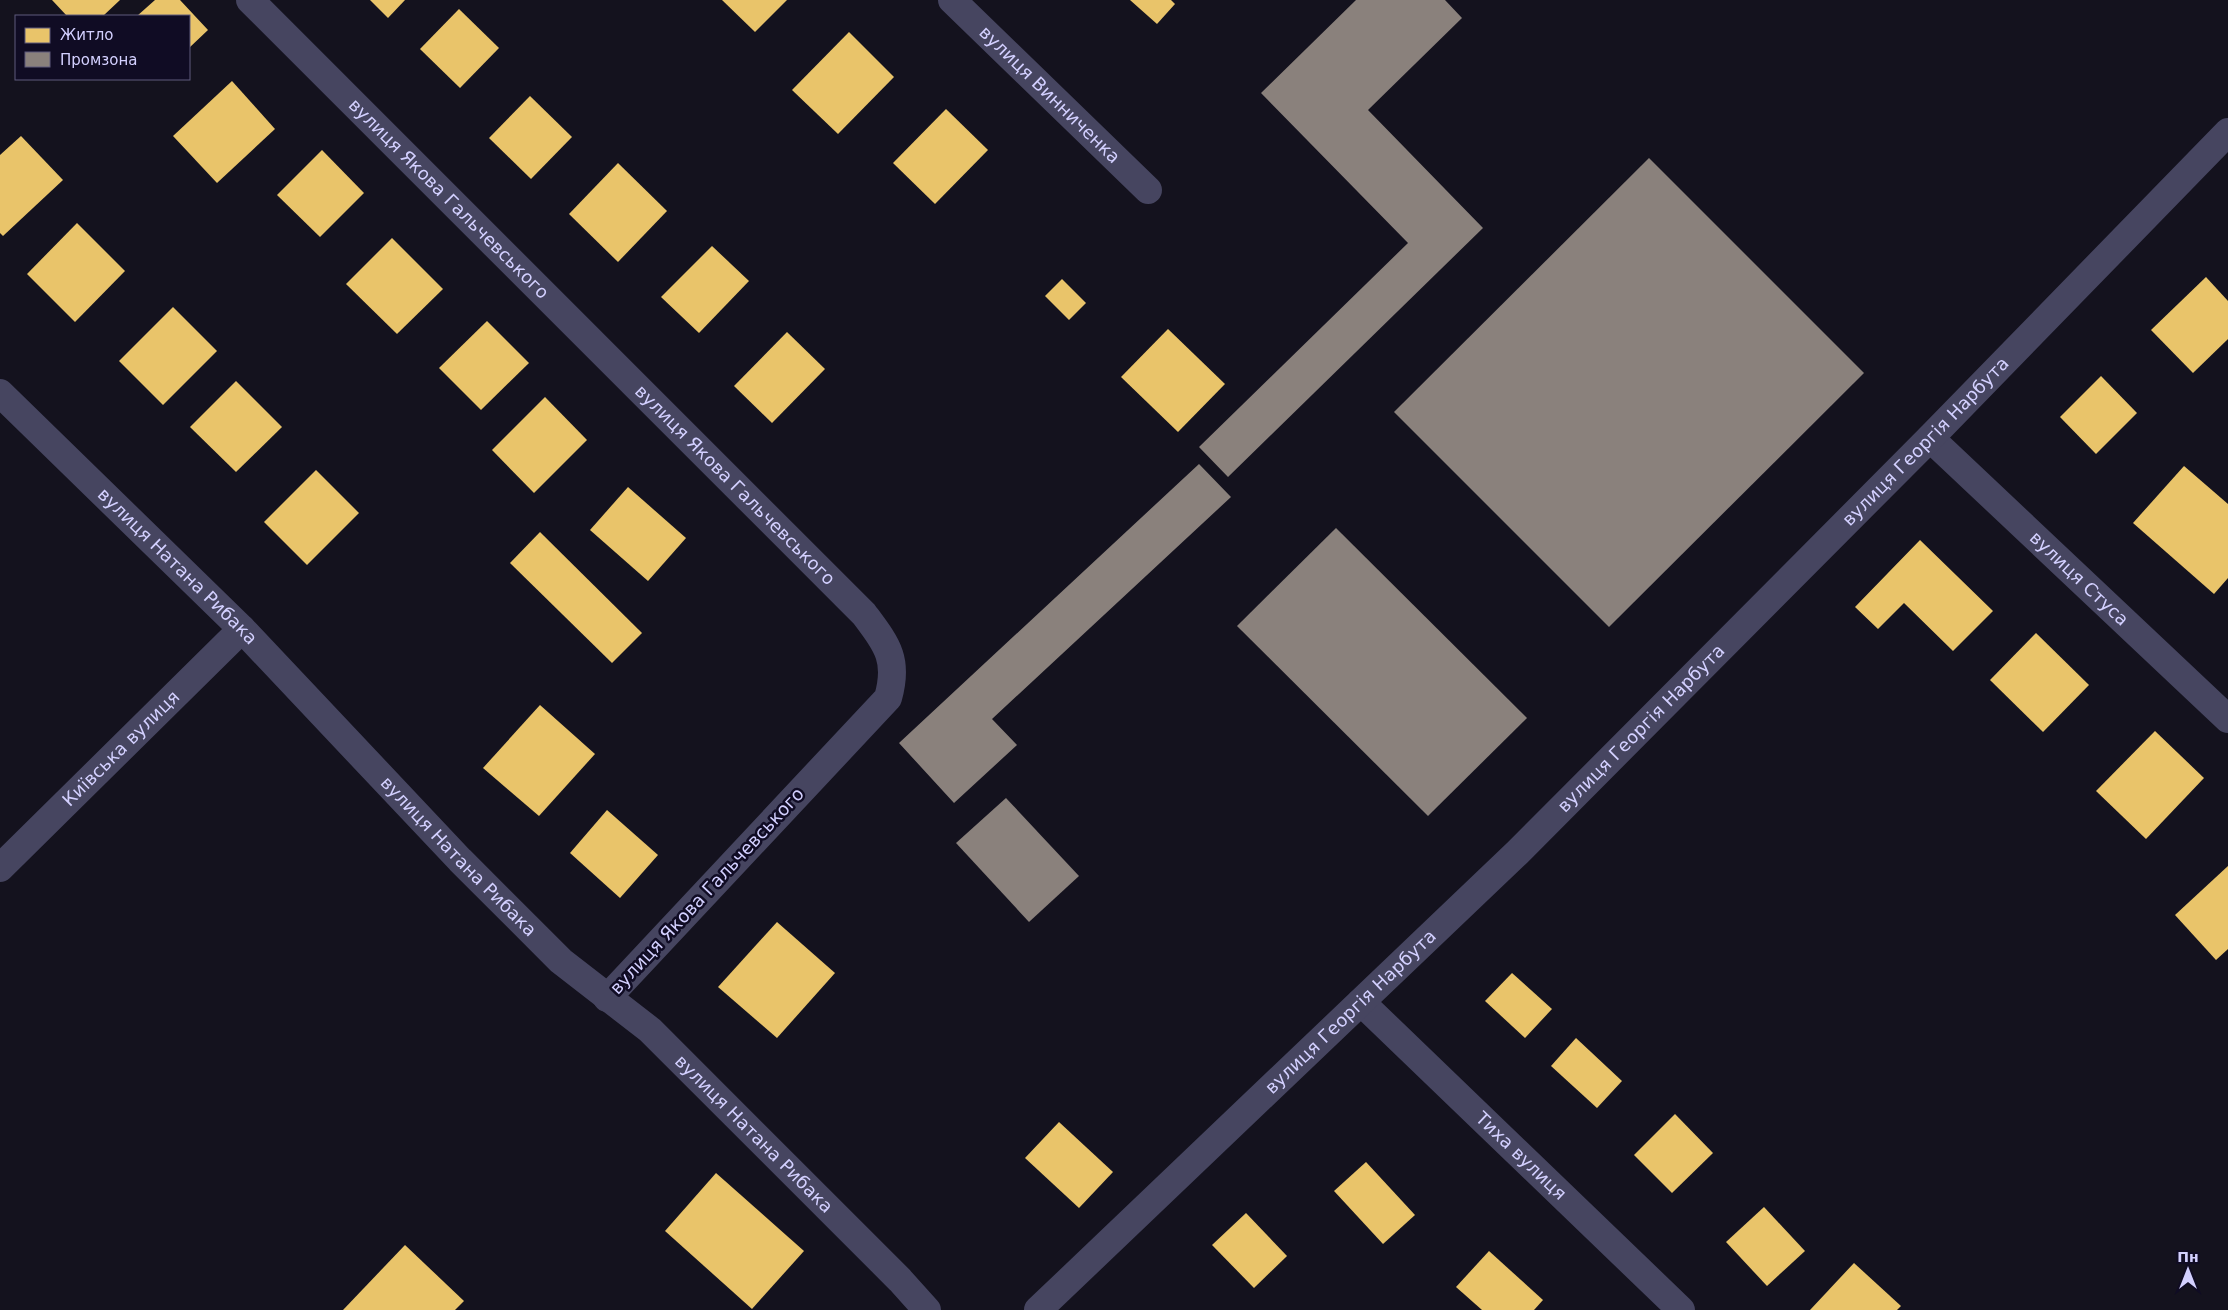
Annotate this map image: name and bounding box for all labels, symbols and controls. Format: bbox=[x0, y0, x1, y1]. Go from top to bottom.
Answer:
legend bbox=[15, 15, 190, 80]
street label: вулиця Винниченка bbox=[975, 21, 1125, 167]
text: Житло bbox=[60, 26, 113, 44]
text: Промзона bbox=[60, 51, 137, 69]
street label: вулиця Якова Гальчевського bbox=[345, 94, 554, 303]
street label: вулиця Георгія Нарбута bbox=[1838, 353, 2013, 530]
street label: вулиця Якова Гальчевського bbox=[631, 380, 840, 589]
street label: вулиця Натана Рибака bbox=[94, 483, 262, 648]
street label: вулиця Стуса bbox=[2026, 527, 2133, 630]
street label: вулиця Георгія Нарбута bbox=[1553, 640, 1729, 816]
street label: Київська вулиця bbox=[58, 686, 183, 810]
street label: вулиця Натана Рибака bbox=[377, 772, 541, 940]
street label: вулиця Якова Гальчевського bbox=[605, 783, 808, 998]
street label: вулиця Георгія Нарбута bbox=[1260, 925, 1440, 1098]
street label: вулиця Натана Рибака bbox=[671, 1050, 838, 1217]
street label: Тиха вулиця bbox=[1471, 1107, 1571, 1204]
north arrow bbox=[2163, 1245, 2213, 1295]
text: Пн bbox=[2177, 1249, 2199, 1265]

